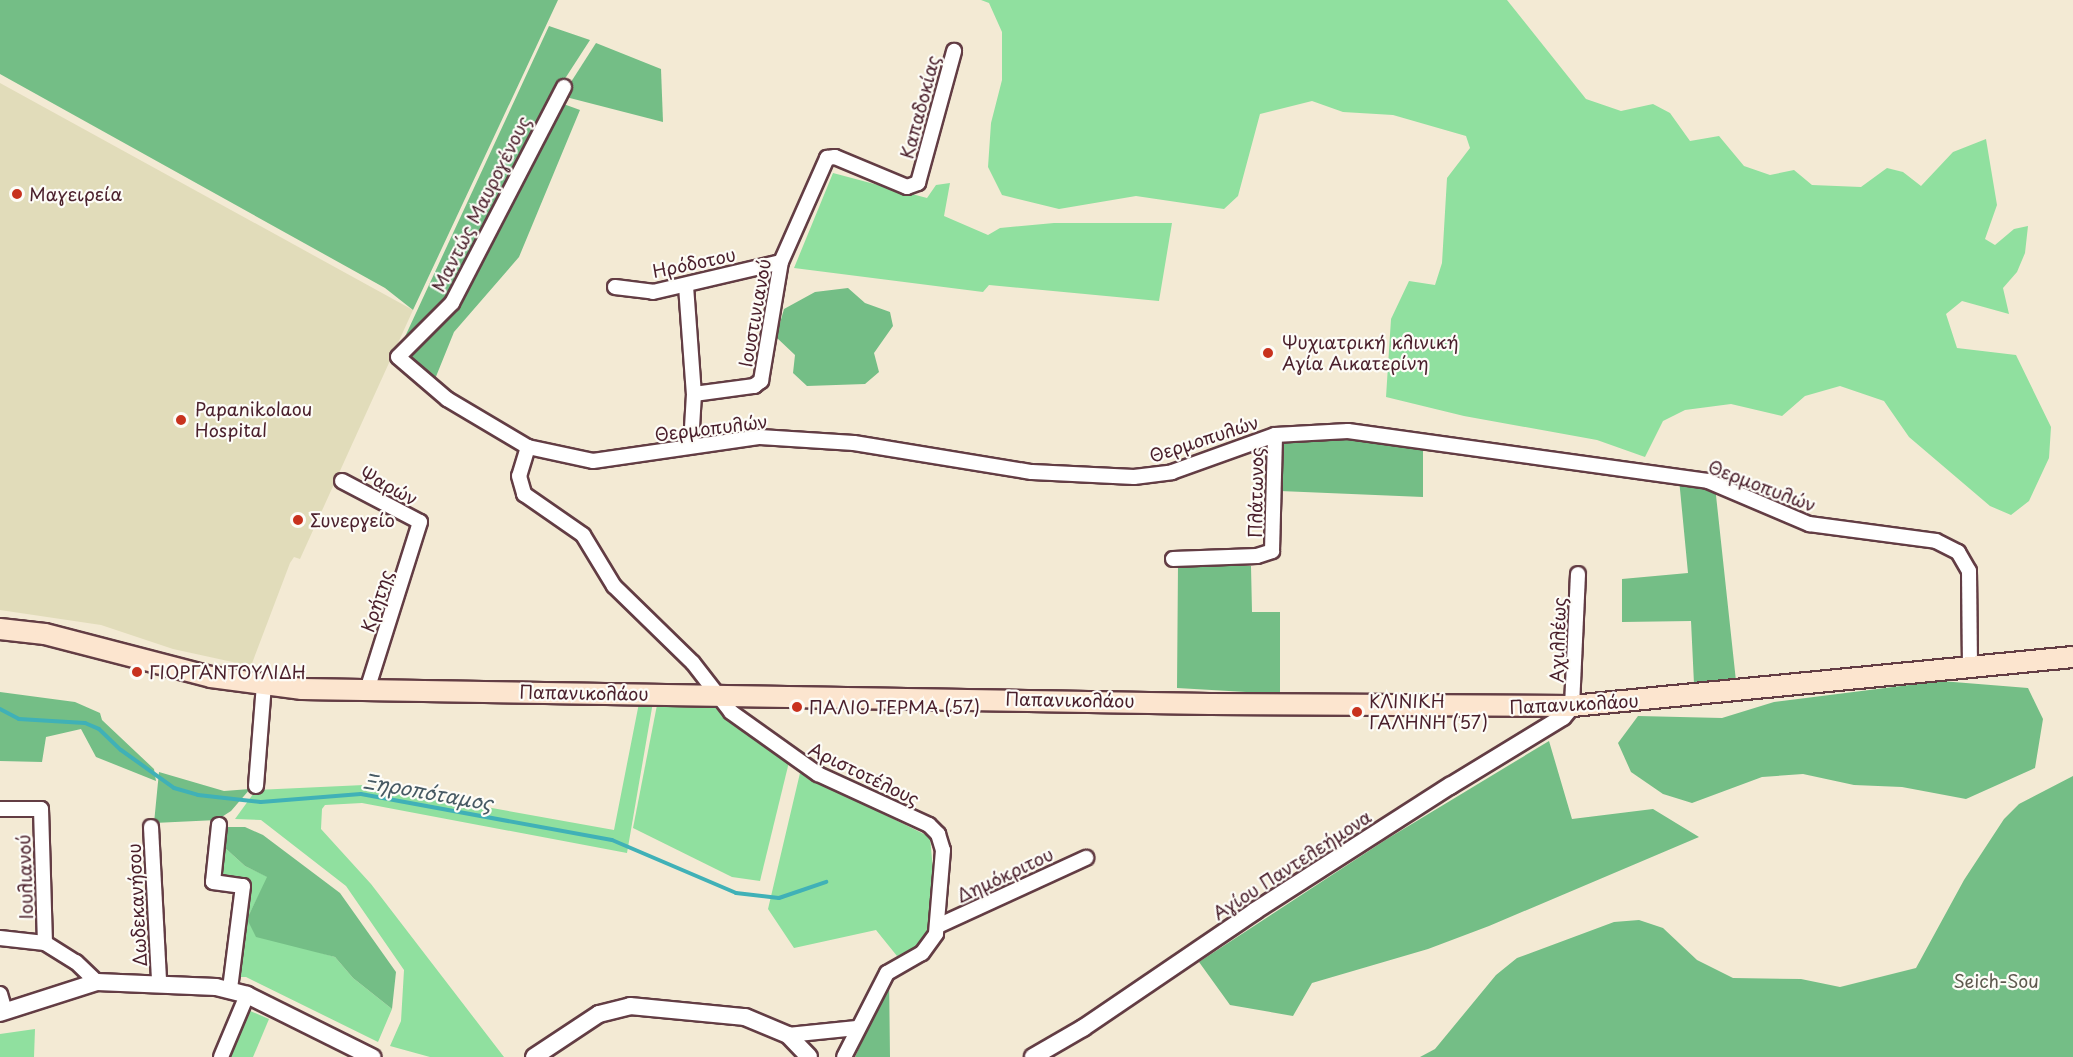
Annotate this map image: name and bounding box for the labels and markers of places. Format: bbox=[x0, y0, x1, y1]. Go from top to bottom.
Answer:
place label: Μαγειρεία bbox=[29, 183, 122, 205]
marker: Μαγειρεία bbox=[10, 187, 24, 201]
place label: Ψυχιατρική κλινική Αγία Αικατερίνη bbox=[1282, 332, 1459, 374]
marker: Ψυχιατρική κλινική Αγία Αικατερίνη bbox=[1259, 344, 1277, 362]
place label: Papanikolaou Hospital bbox=[195, 399, 312, 442]
marker: Papanikolaou Hospital bbox=[172, 411, 190, 429]
place label: Συνεργείο bbox=[310, 509, 395, 531]
marker: Συνεργείο bbox=[291, 513, 305, 527]
place label: ΓΙΟΡΓΑΝΤΟΥΛΙΔΗ bbox=[149, 661, 306, 683]
marker: ΓΙΟΡΓΑΝΤΟΥΛΙΔΗ bbox=[130, 665, 144, 679]
place label: ΚΛΙΝΙΚΗ ΓΑΛΗΝΗ (57) bbox=[1369, 691, 1488, 734]
place label: ΠΑΛΙΟ ΤΕΡΜΑ (57) bbox=[809, 696, 982, 718]
marker: ΠΑΛΙΟ ΤΕΡΜΑ (57) bbox=[790, 700, 804, 714]
marker: ΚΛΙΝΙΚΗ ΓΑΛΗΝΗ (57) bbox=[1350, 705, 1364, 719]

